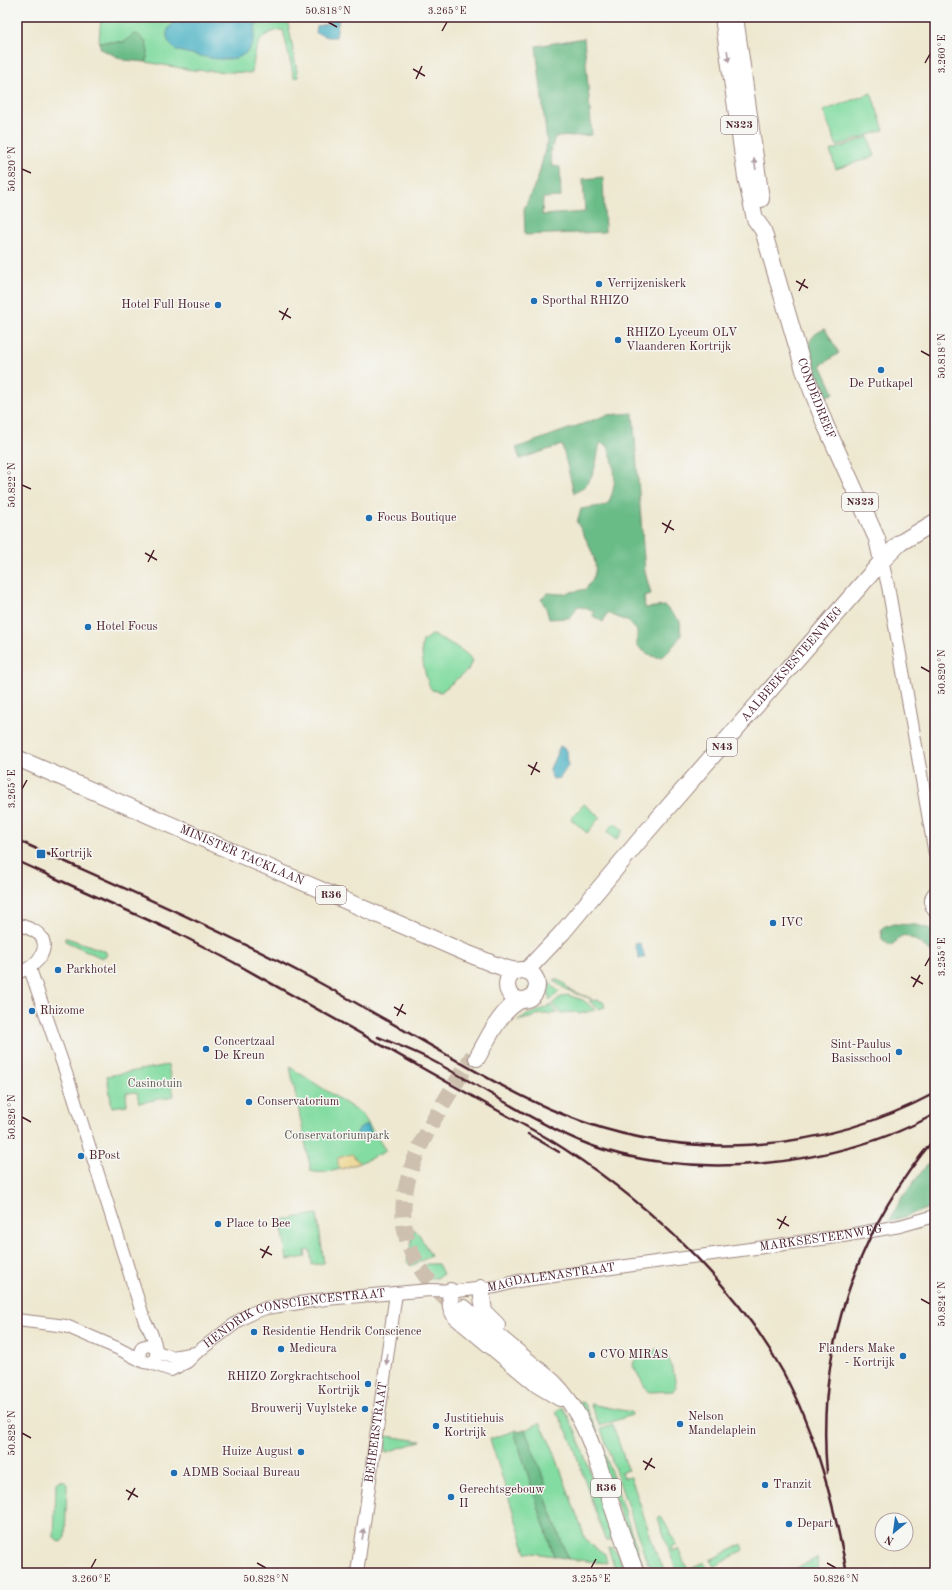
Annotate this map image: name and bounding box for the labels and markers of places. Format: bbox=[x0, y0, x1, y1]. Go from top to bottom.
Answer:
place label: Verrijzeniskerk bbox=[607, 278, 686, 290]
marker: Verrijzeniskerk bbox=[594, 279, 604, 289]
place label: Sporthal RHIZO bbox=[542, 295, 629, 307]
marker: Sporthal RHIZO bbox=[529, 296, 539, 306]
place label: Hotel Full House bbox=[121, 299, 210, 311]
marker: Hotel Full House bbox=[213, 300, 223, 310]
place label: RHIZO Lyceum OLV Vlaanderen Kortrijk bbox=[626, 327, 737, 353]
marker: RHIZO Lyceum OLV Vlaanderen Kortrijk bbox=[613, 335, 623, 345]
marker: De Putkapel bbox=[876, 365, 886, 375]
place label: De Putkapel bbox=[849, 378, 913, 390]
place label: Focus Boutique bbox=[377, 512, 457, 524]
marker: Focus Boutique bbox=[364, 513, 374, 523]
place label: Hotel Focus bbox=[96, 621, 158, 633]
marker: Hotel Focus bbox=[83, 622, 93, 632]
marker: Kortrijk bbox=[35, 848, 47, 860]
place label: Kortrijk bbox=[50, 848, 92, 860]
place label: IVC bbox=[781, 917, 803, 929]
marker: IVC bbox=[768, 918, 778, 928]
place label: Parkhotel bbox=[66, 964, 116, 976]
marker: Parkhotel bbox=[53, 965, 63, 975]
place label: Rhizome bbox=[40, 1005, 85, 1017]
marker: Rhizome bbox=[27, 1006, 37, 1016]
place label: Concertzaal De Kreun bbox=[214, 1036, 275, 1062]
place label: Sint-Paulus Basisschool bbox=[830, 1039, 891, 1065]
marker: Concertzaal De Kreun bbox=[201, 1044, 211, 1054]
marker: Sint-Paulus Basisschool bbox=[894, 1047, 904, 1057]
place label: Conservatorium bbox=[257, 1096, 340, 1108]
marker: Conservatorium bbox=[244, 1097, 254, 1107]
place label: BPost bbox=[89, 1150, 120, 1162]
marker: BPost bbox=[76, 1151, 86, 1161]
place label: Place to Bee bbox=[226, 1218, 291, 1230]
marker: Place to Bee bbox=[213, 1219, 223, 1229]
place label: Residentie Hendrik Conscience bbox=[262, 1326, 422, 1338]
marker: Residentie Hendrik Conscience bbox=[249, 1327, 259, 1337]
place label: Medicura bbox=[289, 1343, 337, 1355]
place label: Flanders Make - Kortrijk bbox=[818, 1343, 895, 1369]
marker: Medicura bbox=[276, 1344, 286, 1354]
place label: CVO MIRAS bbox=[600, 1349, 668, 1361]
marker: CVO MIRAS bbox=[587, 1350, 597, 1360]
marker: Flanders Make - Kortrijk bbox=[898, 1351, 908, 1361]
place label: RHIZO Zorgkrachtschool Kortrijk bbox=[227, 1371, 360, 1397]
marker: RHIZO Zorgkrachtschool Kortrijk bbox=[363, 1379, 373, 1389]
place label: Brouwerij Vuylsteke bbox=[250, 1403, 357, 1415]
marker: Brouwerij Vuylsteke bbox=[360, 1404, 370, 1414]
place label: Nelson Mandelaplein bbox=[688, 1411, 757, 1437]
place label: Justitiehuis Kortrijk bbox=[444, 1413, 504, 1439]
marker: Nelson Mandelaplein bbox=[675, 1419, 685, 1429]
marker: Justitiehuis Kortrijk bbox=[431, 1421, 441, 1431]
place label: Huize August bbox=[222, 1446, 293, 1458]
marker: Huize August bbox=[296, 1447, 306, 1457]
place label: ADMB Sociaal Bureau bbox=[182, 1467, 301, 1479]
marker: ADMB Sociaal Bureau bbox=[169, 1468, 179, 1478]
place label: Tranzit bbox=[773, 1479, 812, 1491]
marker: Tranzit bbox=[760, 1480, 770, 1490]
place label: Gerechtsgebouw II bbox=[459, 1484, 545, 1510]
marker: Gerechtsgebouw II bbox=[446, 1492, 456, 1502]
place label: Depart bbox=[797, 1518, 833, 1530]
marker: Depart bbox=[784, 1519, 794, 1529]

